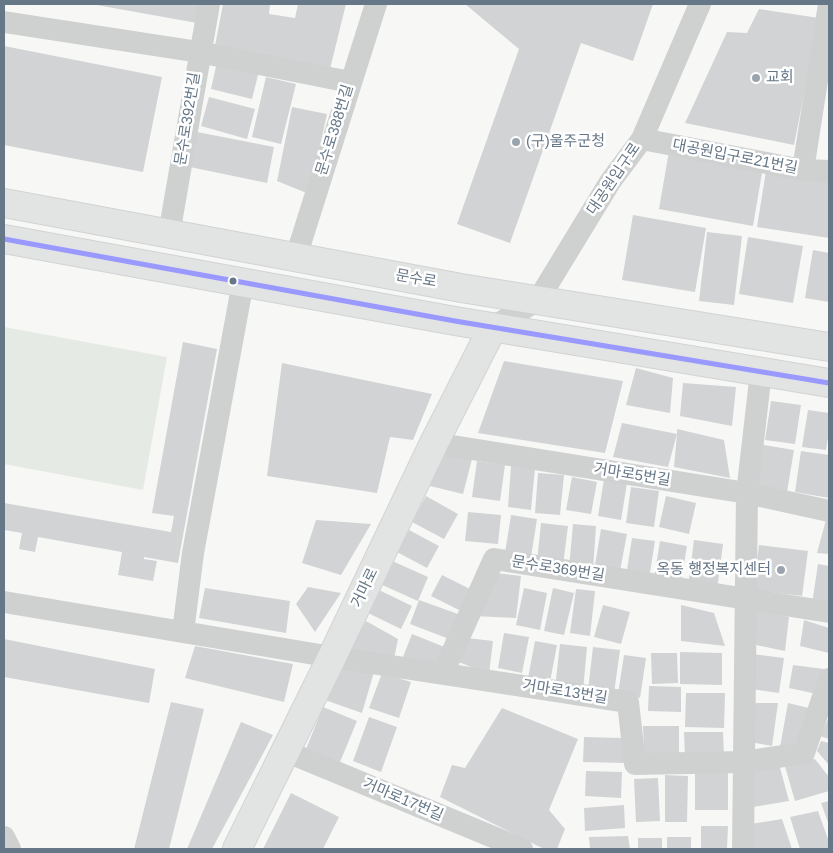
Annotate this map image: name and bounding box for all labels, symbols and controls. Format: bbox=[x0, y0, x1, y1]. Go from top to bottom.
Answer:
place label: 교회 bbox=[766, 69, 794, 87]
street label: 문수로392번길 bbox=[172, 71, 204, 167]
marker: 교회 bbox=[750, 72, 762, 84]
street label: 문수로388번길 bbox=[313, 82, 357, 178]
place label: (구)울주군청 bbox=[526, 133, 605, 151]
marker: (구)울주군청 bbox=[510, 136, 522, 148]
street label: 대공원입구로21번길 bbox=[671, 136, 799, 178]
street label: 대공원입구로 bbox=[583, 140, 645, 218]
street label: 문수로 bbox=[394, 267, 438, 291]
unlabelled marker bbox=[228, 276, 238, 286]
street label: 거마로5번길 bbox=[592, 460, 672, 490]
street label: 문수로369번길 bbox=[510, 553, 606, 585]
place label: 옥동 행정복지센터 bbox=[656, 561, 771, 579]
marker: 옥동 행정복지센터 bbox=[775, 564, 787, 576]
street label: 거마로 bbox=[348, 565, 382, 611]
street label: 거마로13번길 bbox=[521, 676, 609, 708]
street label: 거마로17번길 bbox=[360, 775, 446, 825]

